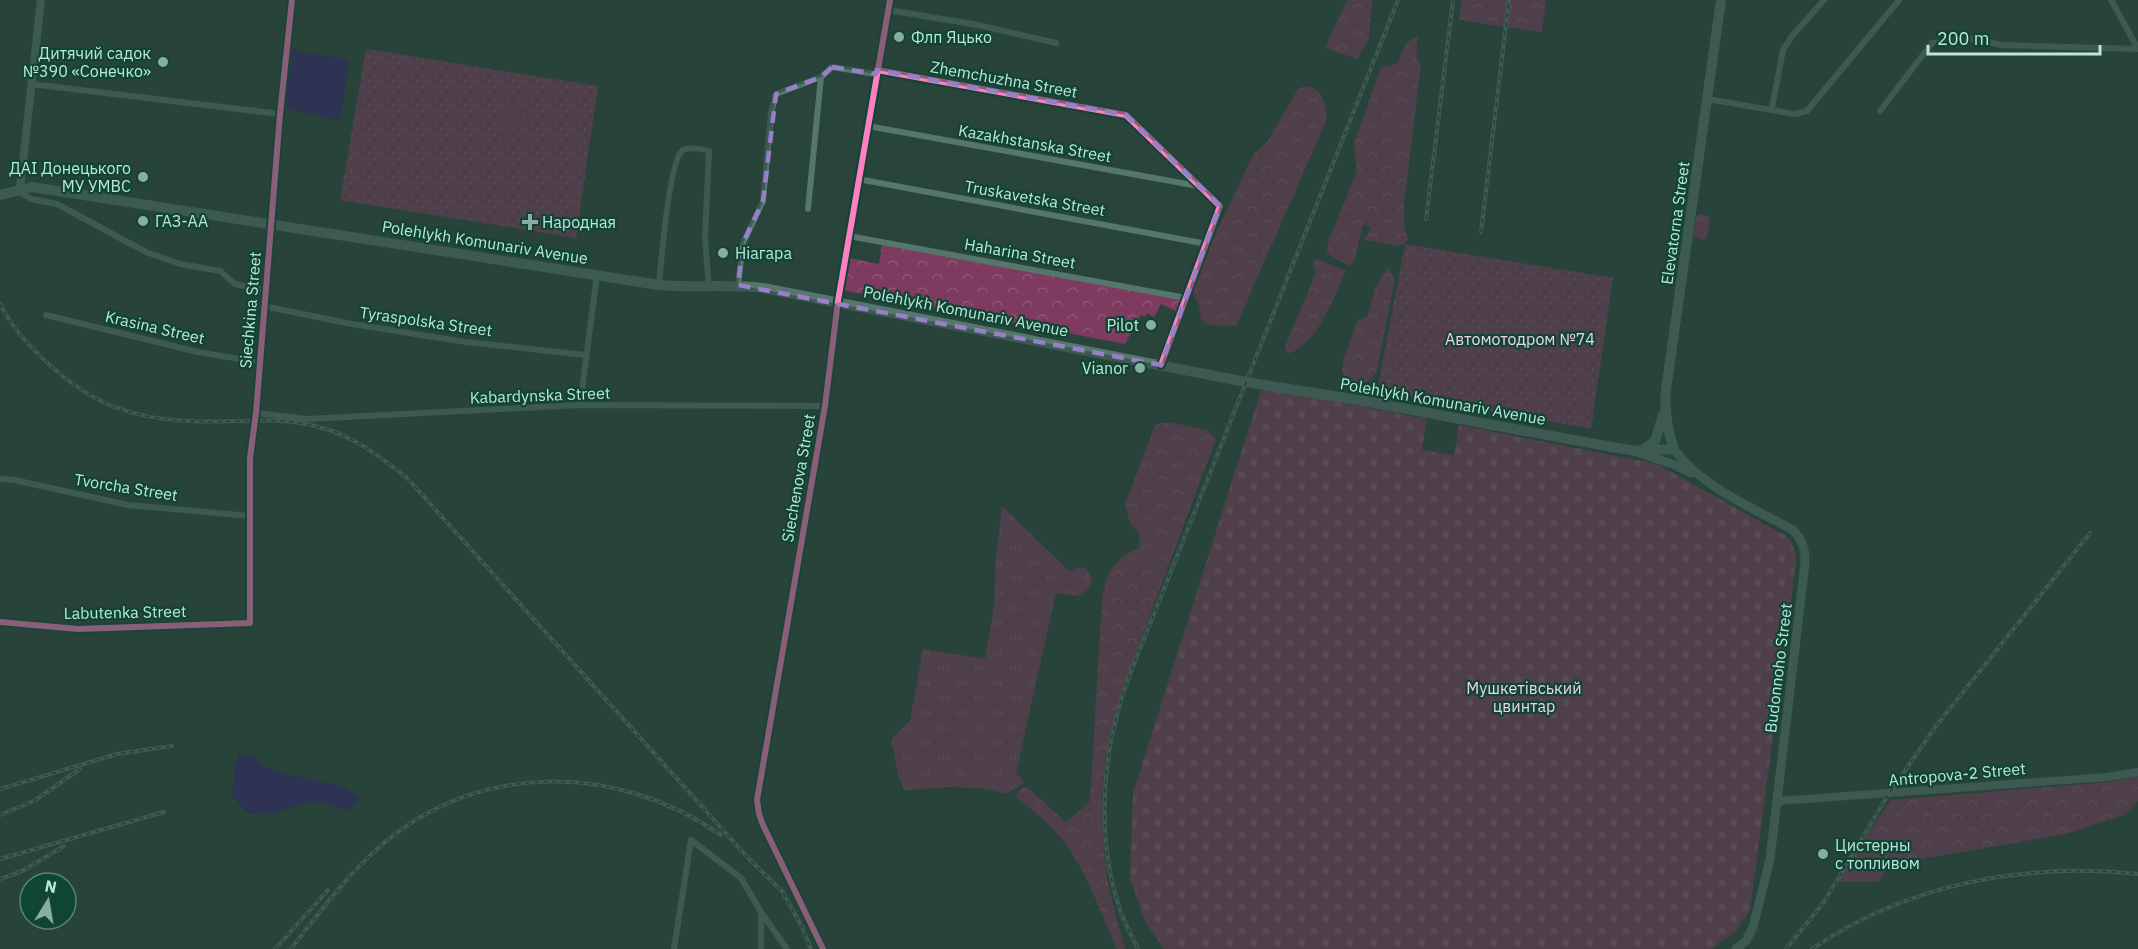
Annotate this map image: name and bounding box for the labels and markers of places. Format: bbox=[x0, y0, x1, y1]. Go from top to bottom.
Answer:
place label: Флп Яцько bbox=[911, 27, 992, 47]
marker: Флп Яцько bbox=[892, 30, 906, 44]
place label: Дитячий садок №390 «Сонечко» bbox=[23, 43, 151, 81]
marker: Дитячий садок №390 «Сонечко» bbox=[156, 55, 170, 69]
place label: ДАІ Донецького МУ УМВС bbox=[9, 158, 131, 196]
marker: ДАІ Донецького МУ УМВС bbox=[136, 170, 150, 184]
place label: ГАЗ-АА bbox=[155, 211, 208, 231]
place label: Народная bbox=[542, 212, 616, 232]
marker: ГАЗ-АА bbox=[136, 214, 150, 228]
marker: Народная bbox=[523, 215, 537, 229]
place label: Ніагара bbox=[735, 243, 792, 263]
marker: Ніагара bbox=[716, 246, 730, 260]
place label: Pilot bbox=[1106, 315, 1139, 335]
marker: Pilot bbox=[1144, 318, 1158, 332]
place label: Vianor bbox=[1082, 358, 1128, 378]
marker: Vianor bbox=[1133, 361, 1147, 375]
place label: Цистерны с топливом bbox=[1835, 835, 1920, 873]
marker: Цистерны с топливом bbox=[1816, 847, 1830, 861]

